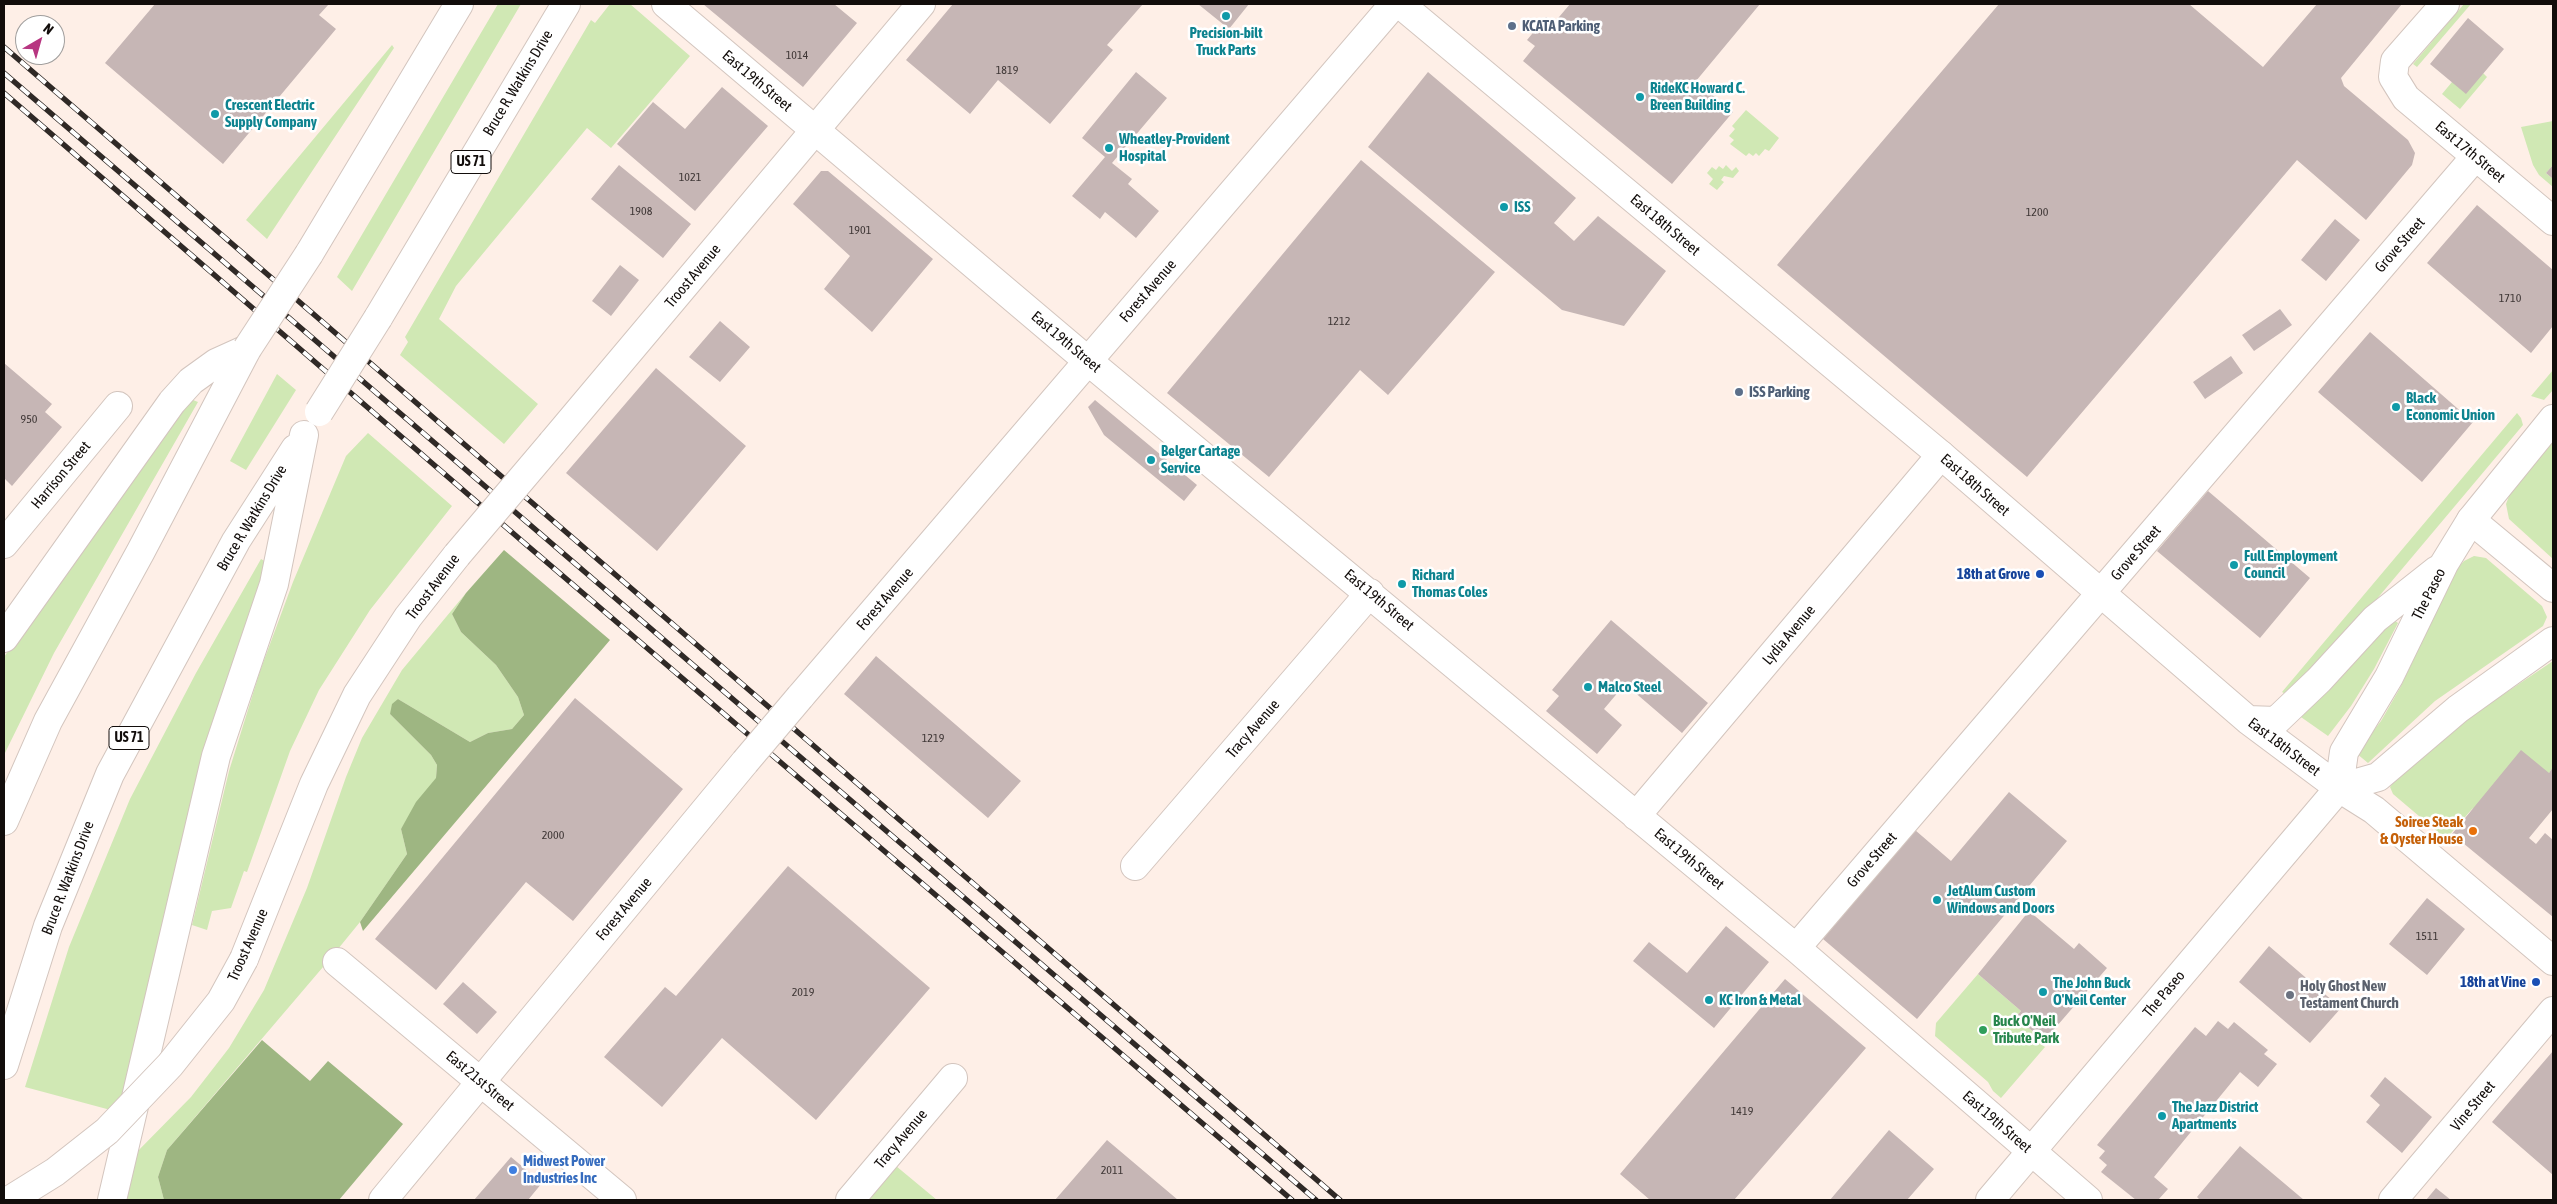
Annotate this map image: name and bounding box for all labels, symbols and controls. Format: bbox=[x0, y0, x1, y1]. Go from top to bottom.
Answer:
marker: Precision-bilt Truck Parts bbox=[1220, 10, 1232, 22]
north arrow bbox=[15, 15, 65, 65]
place label: KCATA Parking bbox=[1522, 17, 1600, 35]
text: N bbox=[40, 20, 57, 38]
marker: KCATA Parking bbox=[1506, 20, 1518, 32]
place label: Precision-bilt Truck Parts bbox=[1189, 24, 1263, 59]
street label: Bruce R. Watkins Drive bbox=[479, 27, 557, 139]
street label: East 19th Street bbox=[718, 47, 796, 115]
house number: 1014 bbox=[786, 48, 808, 62]
house number: 1819 bbox=[996, 63, 1018, 77]
place label: RideKC Howard C. Breen Building bbox=[1650, 79, 1745, 114]
marker: RideKC Howard C. Breen Building bbox=[1634, 91, 1646, 103]
place label: Crescent Electric Supply Company bbox=[225, 96, 317, 131]
marker: Crescent Electric Supply Company bbox=[209, 108, 221, 120]
street label: East 17th Street bbox=[2431, 118, 2509, 186]
place label: Wheatley-Provident Hospital bbox=[1119, 130, 1229, 165]
marker: Wheatley-Provident Hospital bbox=[1103, 142, 1115, 154]
road number: US 71 bbox=[451, 150, 491, 173]
house number: 1021 bbox=[679, 170, 701, 184]
street label: East 18th Street bbox=[1626, 191, 1704, 259]
place label: ISS bbox=[1514, 198, 1530, 216]
marker: ISS bbox=[1498, 201, 1510, 213]
house number: 1908 bbox=[630, 204, 652, 218]
house number: 1200 bbox=[2026, 205, 2048, 219]
street label: Grove Street bbox=[2371, 214, 2429, 276]
house number: 1901 bbox=[849, 223, 871, 237]
street label: Troost Avenue bbox=[661, 241, 725, 311]
street label: Forest Avenue bbox=[1116, 256, 1180, 326]
house number: 1710 bbox=[2499, 291, 2521, 305]
street label: East 19th Street bbox=[1027, 308, 1105, 376]
house number: 1212 bbox=[1328, 314, 1350, 328]
place label: ISS Parking bbox=[1749, 383, 1810, 401]
marker: ISS Parking bbox=[1733, 386, 1745, 398]
place label: Black Economic Union bbox=[2406, 389, 2495, 424]
marker: Black Economic Union bbox=[2390, 401, 2402, 413]
house number: 950 bbox=[21, 412, 37, 426]
street label: Harrison Street bbox=[28, 438, 94, 512]
place label: Belger Cartage Service bbox=[1161, 442, 1240, 477]
street label: East 18th Street bbox=[1937, 450, 2013, 520]
marker: Belger Cartage Service bbox=[1145, 454, 1157, 466]
street label: Bruce R. Watkins Drive bbox=[213, 462, 291, 574]
street label: Grove Street bbox=[2107, 522, 2165, 584]
place label: Full Employment Council bbox=[2244, 547, 2338, 582]
street label: Troost Avenue bbox=[403, 551, 463, 623]
marker: Full Employment Council bbox=[2228, 559, 2240, 571]
street label: Forest Avenue bbox=[853, 564, 917, 634]
place label: 18th at Grove bbox=[1957, 565, 2030, 583]
street label: The Paseo bbox=[2408, 565, 2450, 623]
street label: East 19th Street bbox=[1340, 566, 1418, 634]
place label: Richard Thomas Coles bbox=[1412, 566, 1487, 601]
marker: 18th at Grove bbox=[2034, 568, 2046, 580]
marker: Richard Thomas Coles bbox=[1396, 578, 1408, 590]
street label: Lydia Avenue bbox=[1759, 601, 1819, 669]
place label: Malco Steel bbox=[1598, 678, 1661, 696]
marker: Malco Steel bbox=[1582, 681, 1594, 693]
street label: Tracy Avenue bbox=[1223, 696, 1283, 762]
street label: East 18th Street bbox=[2244, 714, 2324, 780]
road number: US 71 bbox=[109, 726, 149, 750]
house number: 1219 bbox=[922, 731, 944, 745]
place label: Soiree Steak & Oyster House bbox=[2380, 813, 2463, 848]
street label: Bruce R. Watkins Drive bbox=[38, 819, 98, 937]
street label: East 19th Street bbox=[1650, 825, 1728, 893]
marker: Soiree Steak & Oyster House bbox=[2467, 825, 2479, 837]
house number: 2000 bbox=[542, 828, 564, 842]
street label: Grove Street bbox=[1843, 829, 1901, 891]
street label: Forest Avenue bbox=[592, 874, 656, 944]
place label: JetAlum Custom Windows and Doors bbox=[1947, 882, 2055, 917]
marker: JetAlum Custom Windows and Doors bbox=[1931, 894, 1943, 906]
street label: Troost Avenue bbox=[224, 906, 272, 984]
house number: 1511 bbox=[2416, 929, 2438, 943]
street label: The Paseo bbox=[2139, 967, 2189, 1021]
place label: 18th at Vine bbox=[2460, 973, 2526, 991]
place label: The John Buck O'Neil Center bbox=[2053, 974, 2130, 1009]
marker: 18th at Vine bbox=[2530, 976, 2542, 988]
place label: Holy Ghost New Testament Church bbox=[2300, 977, 2399, 1012]
house number: 2019 bbox=[792, 985, 814, 999]
marker: The John Buck O'Neil Center bbox=[2037, 986, 2049, 998]
marker: Holy Ghost New Testament Church bbox=[2284, 989, 2296, 1001]
place label: KC Iron & Metal bbox=[1719, 991, 1801, 1009]
marker: KC Iron & Metal bbox=[1703, 994, 1715, 1006]
place label: Buck O'Neil Tribute Park bbox=[1993, 1012, 2059, 1047]
marker: Buck O'Neil Tribute Park bbox=[1977, 1024, 1989, 1036]
street label: East 21st Street bbox=[442, 1047, 518, 1115]
street label: Vine Street bbox=[2447, 1077, 2499, 1135]
street label: East 19th Street bbox=[1959, 1087, 2035, 1157]
place label: The Jazz District Apartments bbox=[2172, 1098, 2258, 1133]
house number: 1419 bbox=[1731, 1104, 1753, 1118]
street label: Tracy Avenue bbox=[871, 1106, 931, 1172]
marker: The Jazz District Apartments bbox=[2156, 1110, 2168, 1122]
place label: Midwest Power Industries Inc bbox=[523, 1152, 605, 1187]
house number: 2011 bbox=[1101, 1163, 1123, 1177]
marker: Midwest Power Industries Inc bbox=[507, 1164, 519, 1176]

